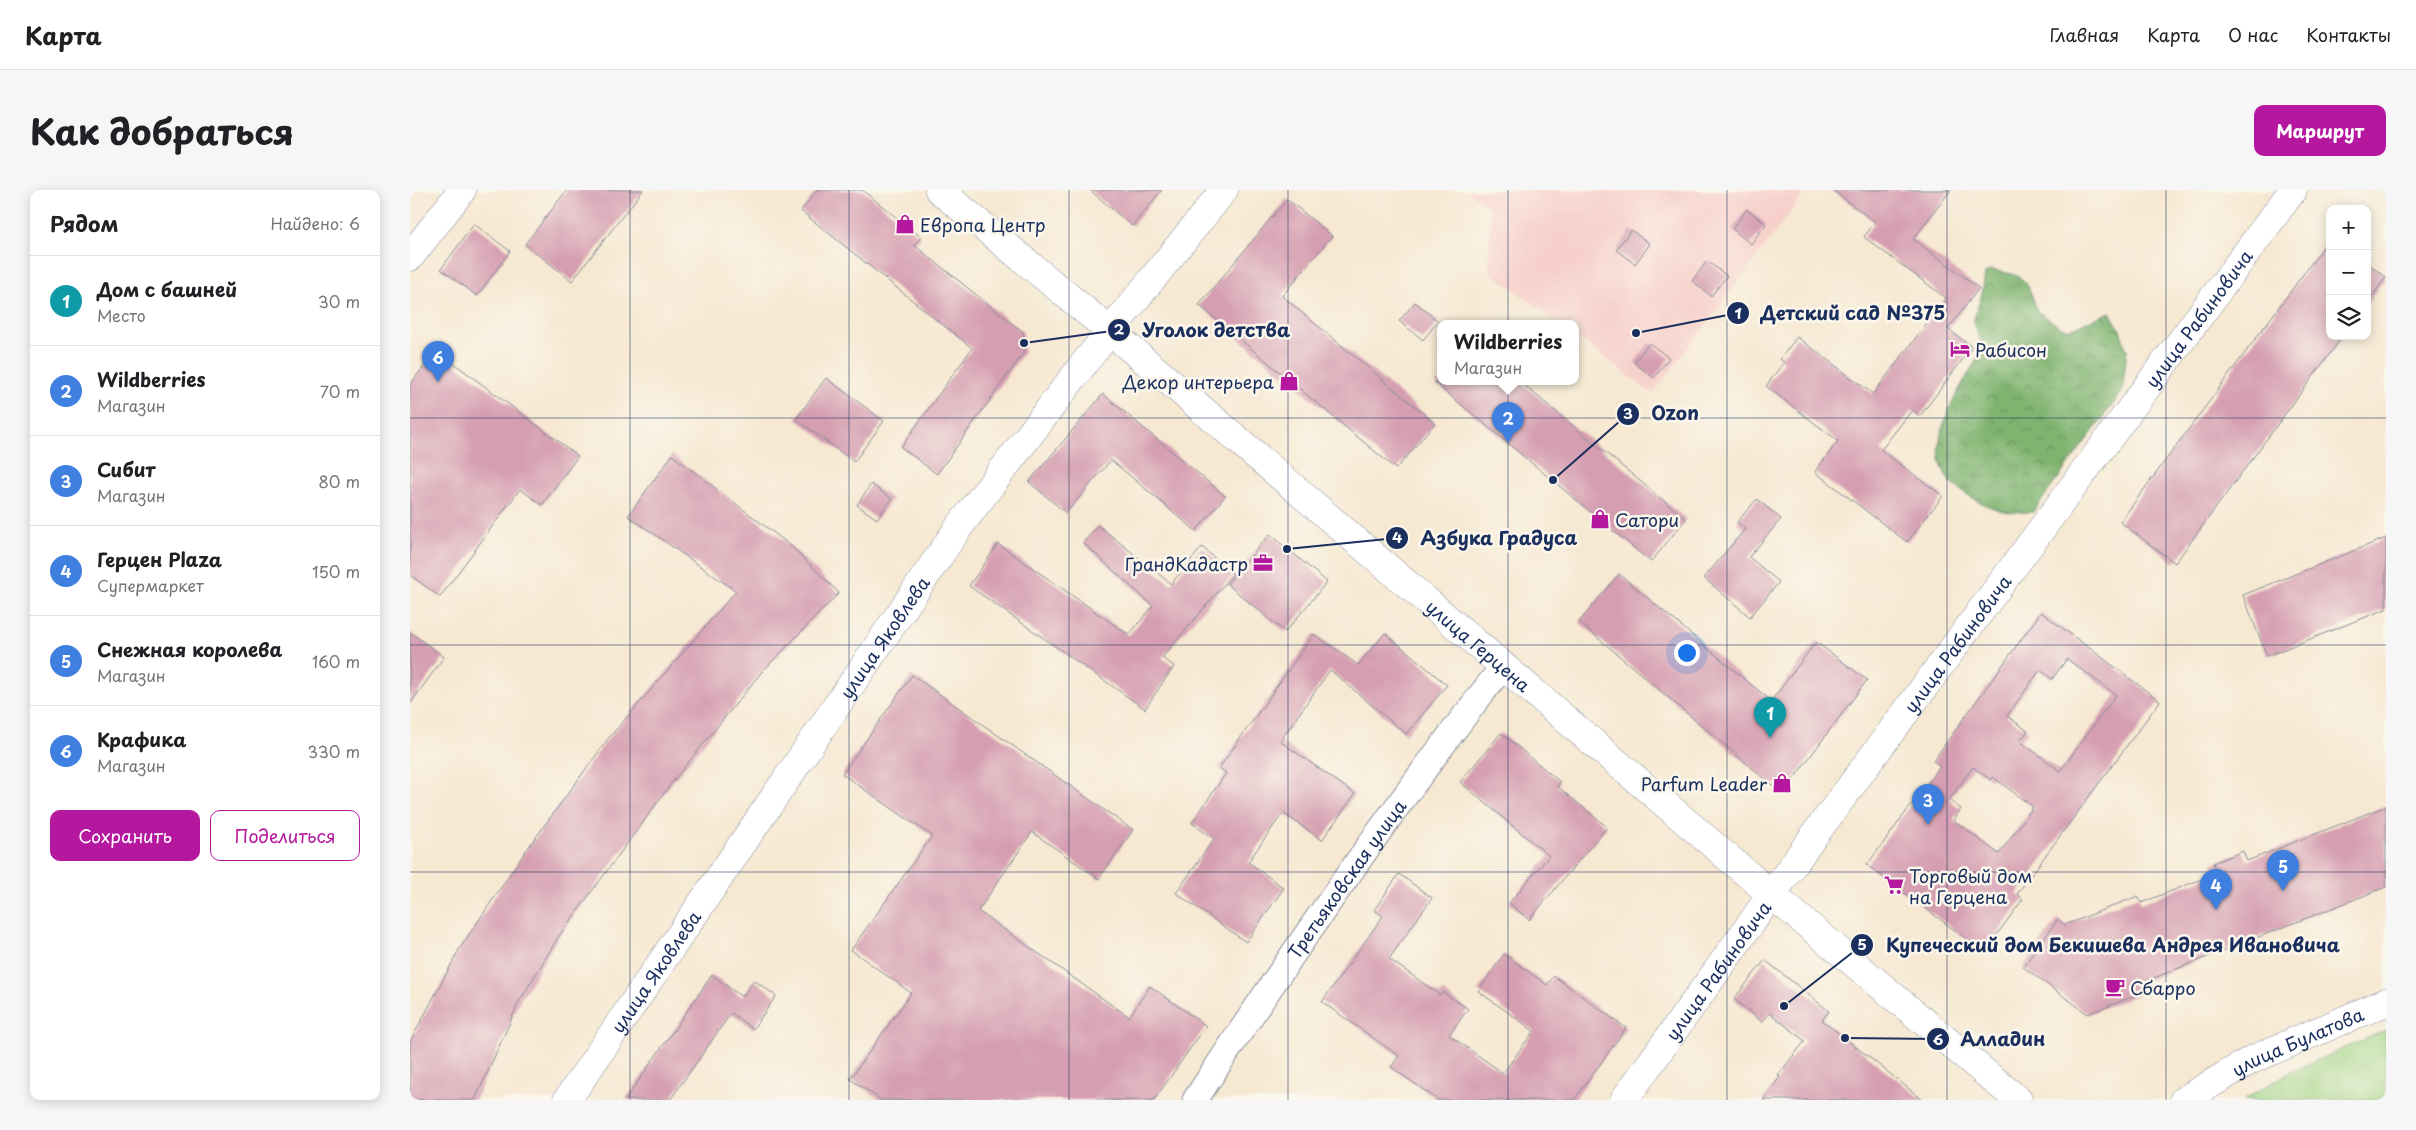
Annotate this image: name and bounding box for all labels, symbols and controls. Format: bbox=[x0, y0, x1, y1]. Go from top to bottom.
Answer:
text: Карта bbox=[25, 17, 102, 53]
text: Главная bbox=[2050, 21, 2119, 48]
text: Карта bbox=[2147, 21, 2200, 48]
text: О нас bbox=[2228, 21, 2278, 48]
text: Контакты bbox=[2306, 21, 2391, 48]
text: Как добраться bbox=[30, 104, 294, 157]
button: Маршрут bbox=[2254, 105, 2386, 156]
map controls bbox=[2326, 205, 2371, 340]
button: + bbox=[2326, 205, 2371, 250]
text: Рядом bbox=[50, 207, 118, 239]
text: Найдено: 6 bbox=[270, 211, 360, 235]
place label: Европа Центр bbox=[920, 211, 1046, 238]
shop icon: Европа Центр bbox=[894, 213, 916, 235]
street label: улица Рабиновича bbox=[2138, 243, 2259, 393]
button: − bbox=[2326, 250, 2371, 295]
text: Дом с башней bbox=[97, 275, 237, 303]
text: 1 bbox=[62, 289, 70, 313]
text: 30 m bbox=[318, 289, 360, 313]
button: layers bbox=[2326, 295, 2371, 340]
callout: Детский сад №375 bbox=[1726, 296, 1956, 330]
text: Детский сад №375 bbox=[1760, 298, 1945, 326]
text: 1 bbox=[1734, 301, 1742, 324]
text: Место bbox=[97, 303, 146, 327]
callout: Уголок детства bbox=[1107, 313, 1301, 347]
text: Уголок детства bbox=[1142, 315, 1290, 343]
text: 2 bbox=[1114, 317, 1125, 340]
popup bbox=[1437, 320, 1579, 385]
text: Wildberries bbox=[1454, 327, 1562, 355]
place label: Рабисон bbox=[1975, 336, 2047, 363]
hotel icon: Рабисон bbox=[1949, 338, 1971, 360]
pin: 6 bbox=[422, 341, 454, 382]
text: Магазин bbox=[1454, 355, 1522, 379]
text: Wildberries bbox=[97, 365, 206, 393]
place label: Декор интерьера bbox=[1122, 368, 1275, 395]
shop icon: Декор интерьера bbox=[1278, 370, 1300, 392]
text: 2 bbox=[60, 379, 72, 403]
text: 70 m bbox=[320, 379, 360, 403]
text: Магазин bbox=[97, 393, 166, 417]
callout: Ozon bbox=[1616, 397, 1709, 431]
text: Ozon bbox=[1651, 398, 1699, 426]
text: 3 bbox=[1623, 401, 1633, 424]
pin: 2 bbox=[1492, 402, 1524, 443]
text: Сибит bbox=[97, 455, 155, 483]
text: 3 bbox=[61, 469, 71, 493]
text: 80 m bbox=[318, 469, 360, 493]
text: Магазин bbox=[97, 483, 166, 507]
place label: Сатори bbox=[1615, 506, 1679, 533]
shop icon: Сатори bbox=[1589, 508, 1611, 530]
callout: Азбука Градуса bbox=[1385, 521, 1588, 555]
text: Азбука Градуса bbox=[1421, 523, 1578, 551]
text: 4 bbox=[1392, 525, 1402, 548]
text: Герцен Plaza bbox=[97, 545, 222, 573]
place label: ГрандКадастр bbox=[1125, 550, 1248, 577]
office icon: ГрандКадастр bbox=[1252, 552, 1274, 574]
text: 4 bbox=[61, 559, 71, 583]
text: 150 m bbox=[312, 559, 360, 583]
street label: улица Рабиновича bbox=[1896, 568, 2017, 718]
street label: улица Яковлева bbox=[832, 570, 936, 704]
text: Супермаркет bbox=[97, 573, 204, 597]
street label: улица Герцена bbox=[1420, 593, 1538, 698]
text: Снежная королева bbox=[97, 635, 282, 663]
your location bbox=[1674, 640, 1700, 666]
text: 5 bbox=[61, 649, 71, 673]
text: 160 m bbox=[312, 649, 360, 673]
text: Магазин bbox=[97, 663, 166, 687]
pin: 1 bbox=[1754, 697, 1786, 738]
text: Крафика bbox=[97, 725, 186, 753]
text: 6 bbox=[60, 739, 72, 763]
text: 330 m bbox=[307, 739, 360, 763]
text: Магазин bbox=[97, 753, 166, 777]
place label: Parfum Leader bbox=[1641, 770, 1768, 797]
shop icon: Parfum Leader bbox=[1771, 772, 1793, 794]
pin: 3 bbox=[1912, 784, 1944, 825]
street label: Третьяковская улица bbox=[1280, 793, 1412, 964]
button: Сохранить bbox=[50, 810, 200, 861]
button: Поделиться bbox=[210, 810, 360, 861]
pin: 5 bbox=[2267, 850, 2299, 891]
place label: Торговый дом на Герцена bbox=[1909, 862, 2032, 910]
pin: 4 bbox=[2200, 869, 2232, 910]
supermarket icon: Торговый дом на Герцена bbox=[1883, 874, 1905, 896]
street label: улица Рабиновича bbox=[1658, 894, 1777, 1045]
street label: улица Яковлева bbox=[604, 904, 707, 1038]
callout: Купеческий дом Бекишева Андрея Ивановича bbox=[1849, 928, 2351, 962]
text: Купеческий дом Бекишева Андрея Ивановича bbox=[1886, 930, 2340, 958]
text: 5 bbox=[1857, 932, 1867, 955]
place label: Сбарро bbox=[2130, 974, 2196, 1001]
cafe icon: Сбарро bbox=[2104, 976, 2126, 998]
street label: улица Булатова bbox=[2226, 1000, 2368, 1082]
callout: Алладин bbox=[1925, 1022, 2055, 1056]
text: Алладин bbox=[1961, 1024, 2045, 1052]
text: 6 bbox=[1933, 1027, 1944, 1050]

